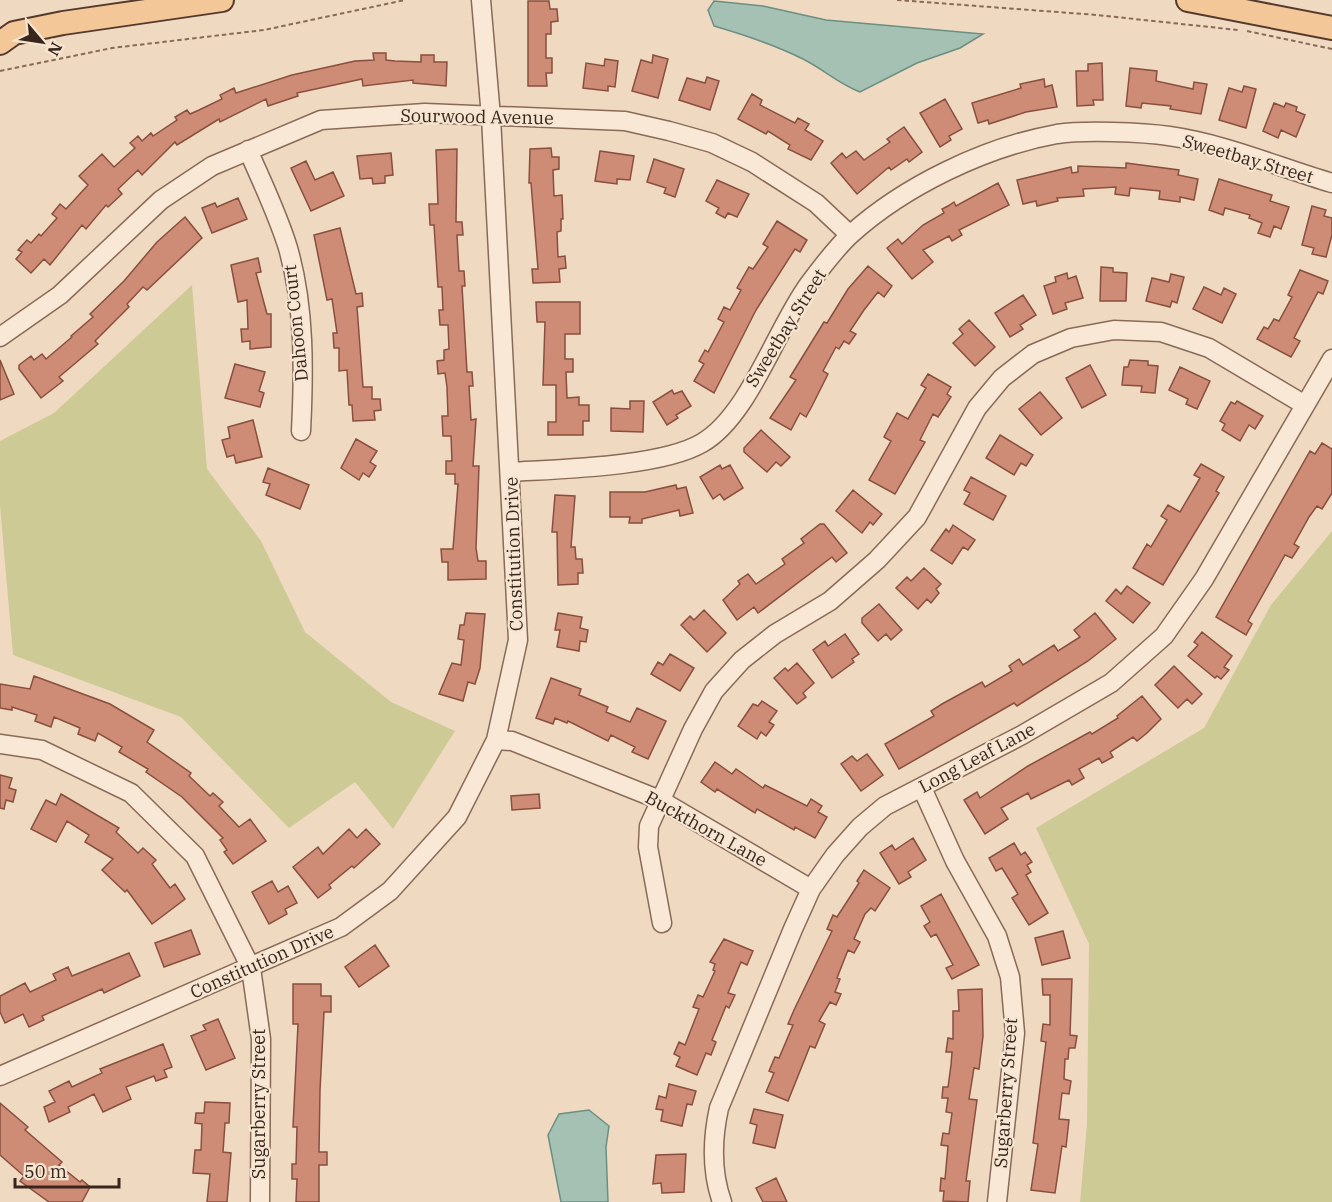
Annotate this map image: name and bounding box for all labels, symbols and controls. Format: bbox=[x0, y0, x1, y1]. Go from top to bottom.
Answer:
north arrow bbox=[12, 12, 72, 72]
text: N bbox=[43, 39, 67, 60]
street label: Sourwood Avenue bbox=[400, 104, 554, 129]
street label: Sweetbay Street bbox=[1180, 129, 1316, 188]
street label: Dahoon Court bbox=[278, 264, 313, 383]
street label: Sweetbay Street bbox=[740, 264, 831, 391]
street label: Constitution Drive bbox=[499, 476, 528, 632]
street label: Long Leaf Lane bbox=[915, 717, 1039, 798]
street label: Buckthorn Lane bbox=[641, 786, 771, 872]
street label: Constitution Drive bbox=[186, 920, 337, 1003]
street label: Sugarberry Street bbox=[989, 1017, 1022, 1169]
street label: Sugarberry Street bbox=[247, 1029, 270, 1179]
scale bar bbox=[15, 1151, 118, 1189]
text: 50 m bbox=[24, 1160, 67, 1183]

